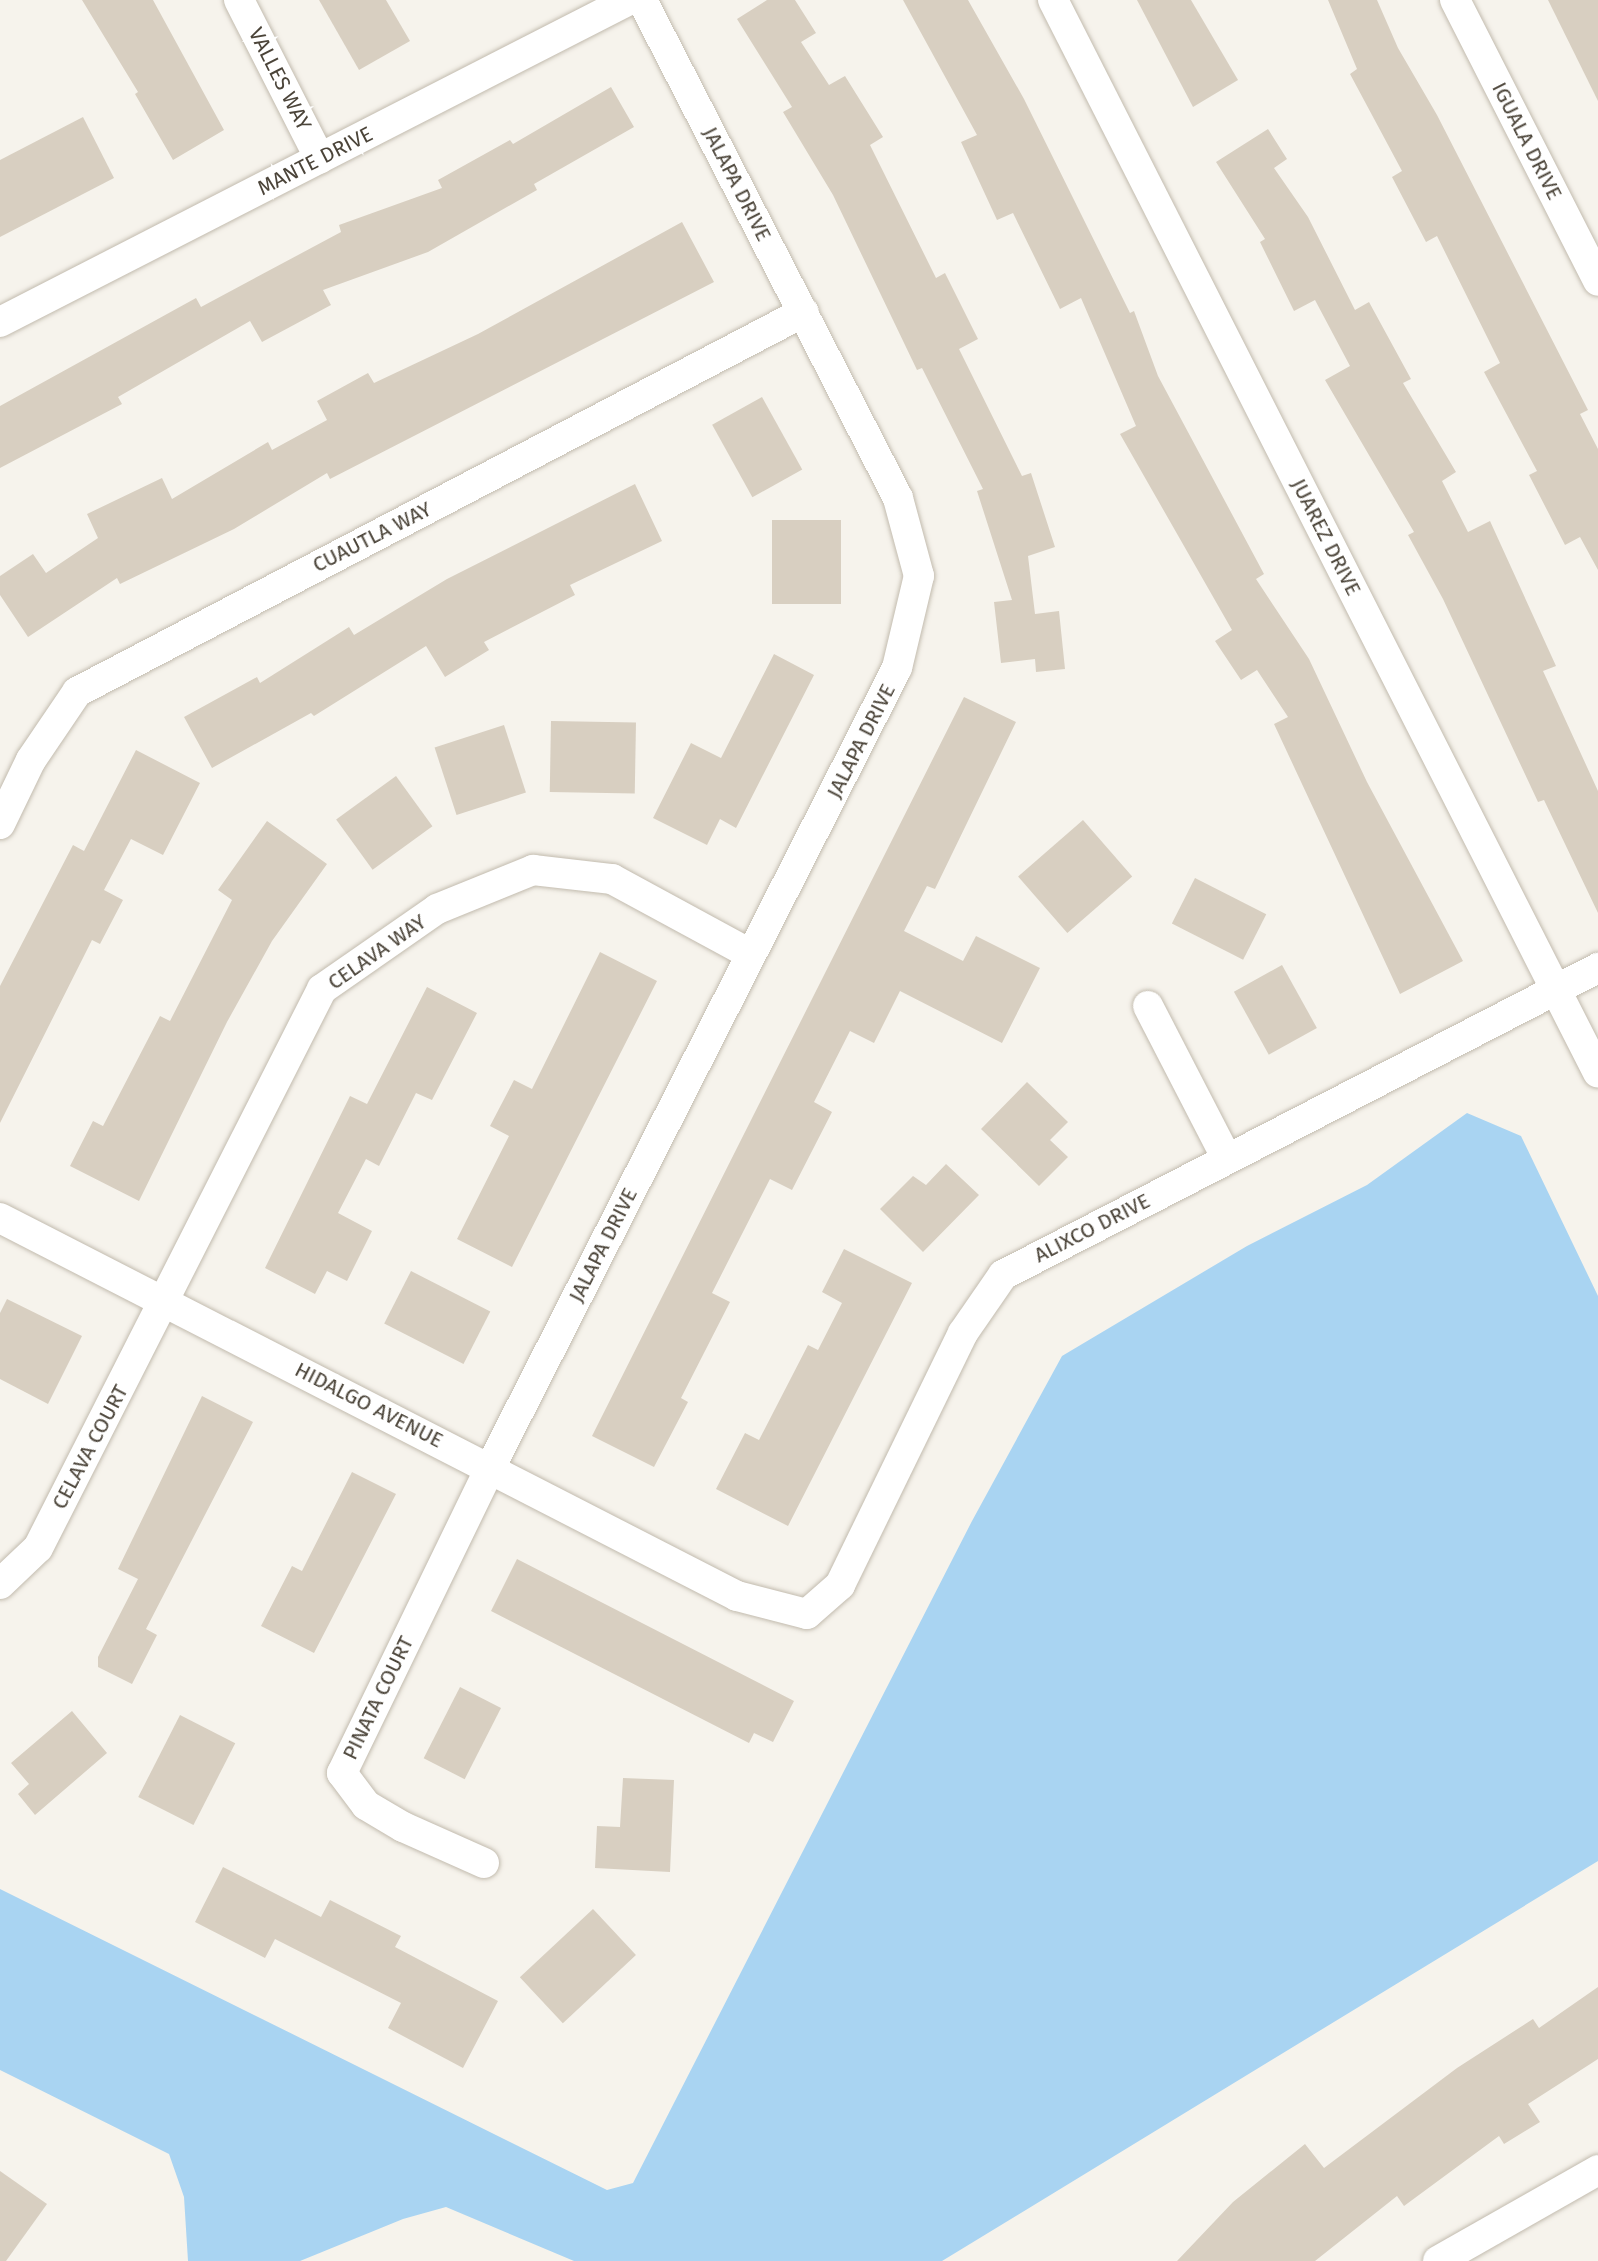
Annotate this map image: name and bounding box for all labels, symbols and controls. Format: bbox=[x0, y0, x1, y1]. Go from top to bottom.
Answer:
street label: VALLES WAY bbox=[243, 23, 317, 135]
street label: IGUALA DRIVE bbox=[1487, 78, 1567, 204]
street label: MANTE DRIVE bbox=[253, 121, 377, 201]
street label: JALAPA DRIVE bbox=[697, 123, 777, 245]
street label: JUAREZ DRIVE bbox=[1286, 474, 1366, 600]
street label: CUAUTLA WAY bbox=[308, 496, 436, 578]
street label: JALAPA DRIVE bbox=[821, 680, 901, 802]
street label: CELAVA WAY bbox=[323, 909, 431, 995]
street label: JALAPA DRIVE bbox=[563, 1184, 643, 1306]
street label: ALIXCO DRIVE bbox=[1030, 1188, 1154, 1268]
street label: HIDALGO AVENUE bbox=[291, 1357, 447, 1453]
street label: CELAVA COURT bbox=[47, 1381, 133, 1513]
street label: PINATA COURT bbox=[337, 1632, 419, 1764]

